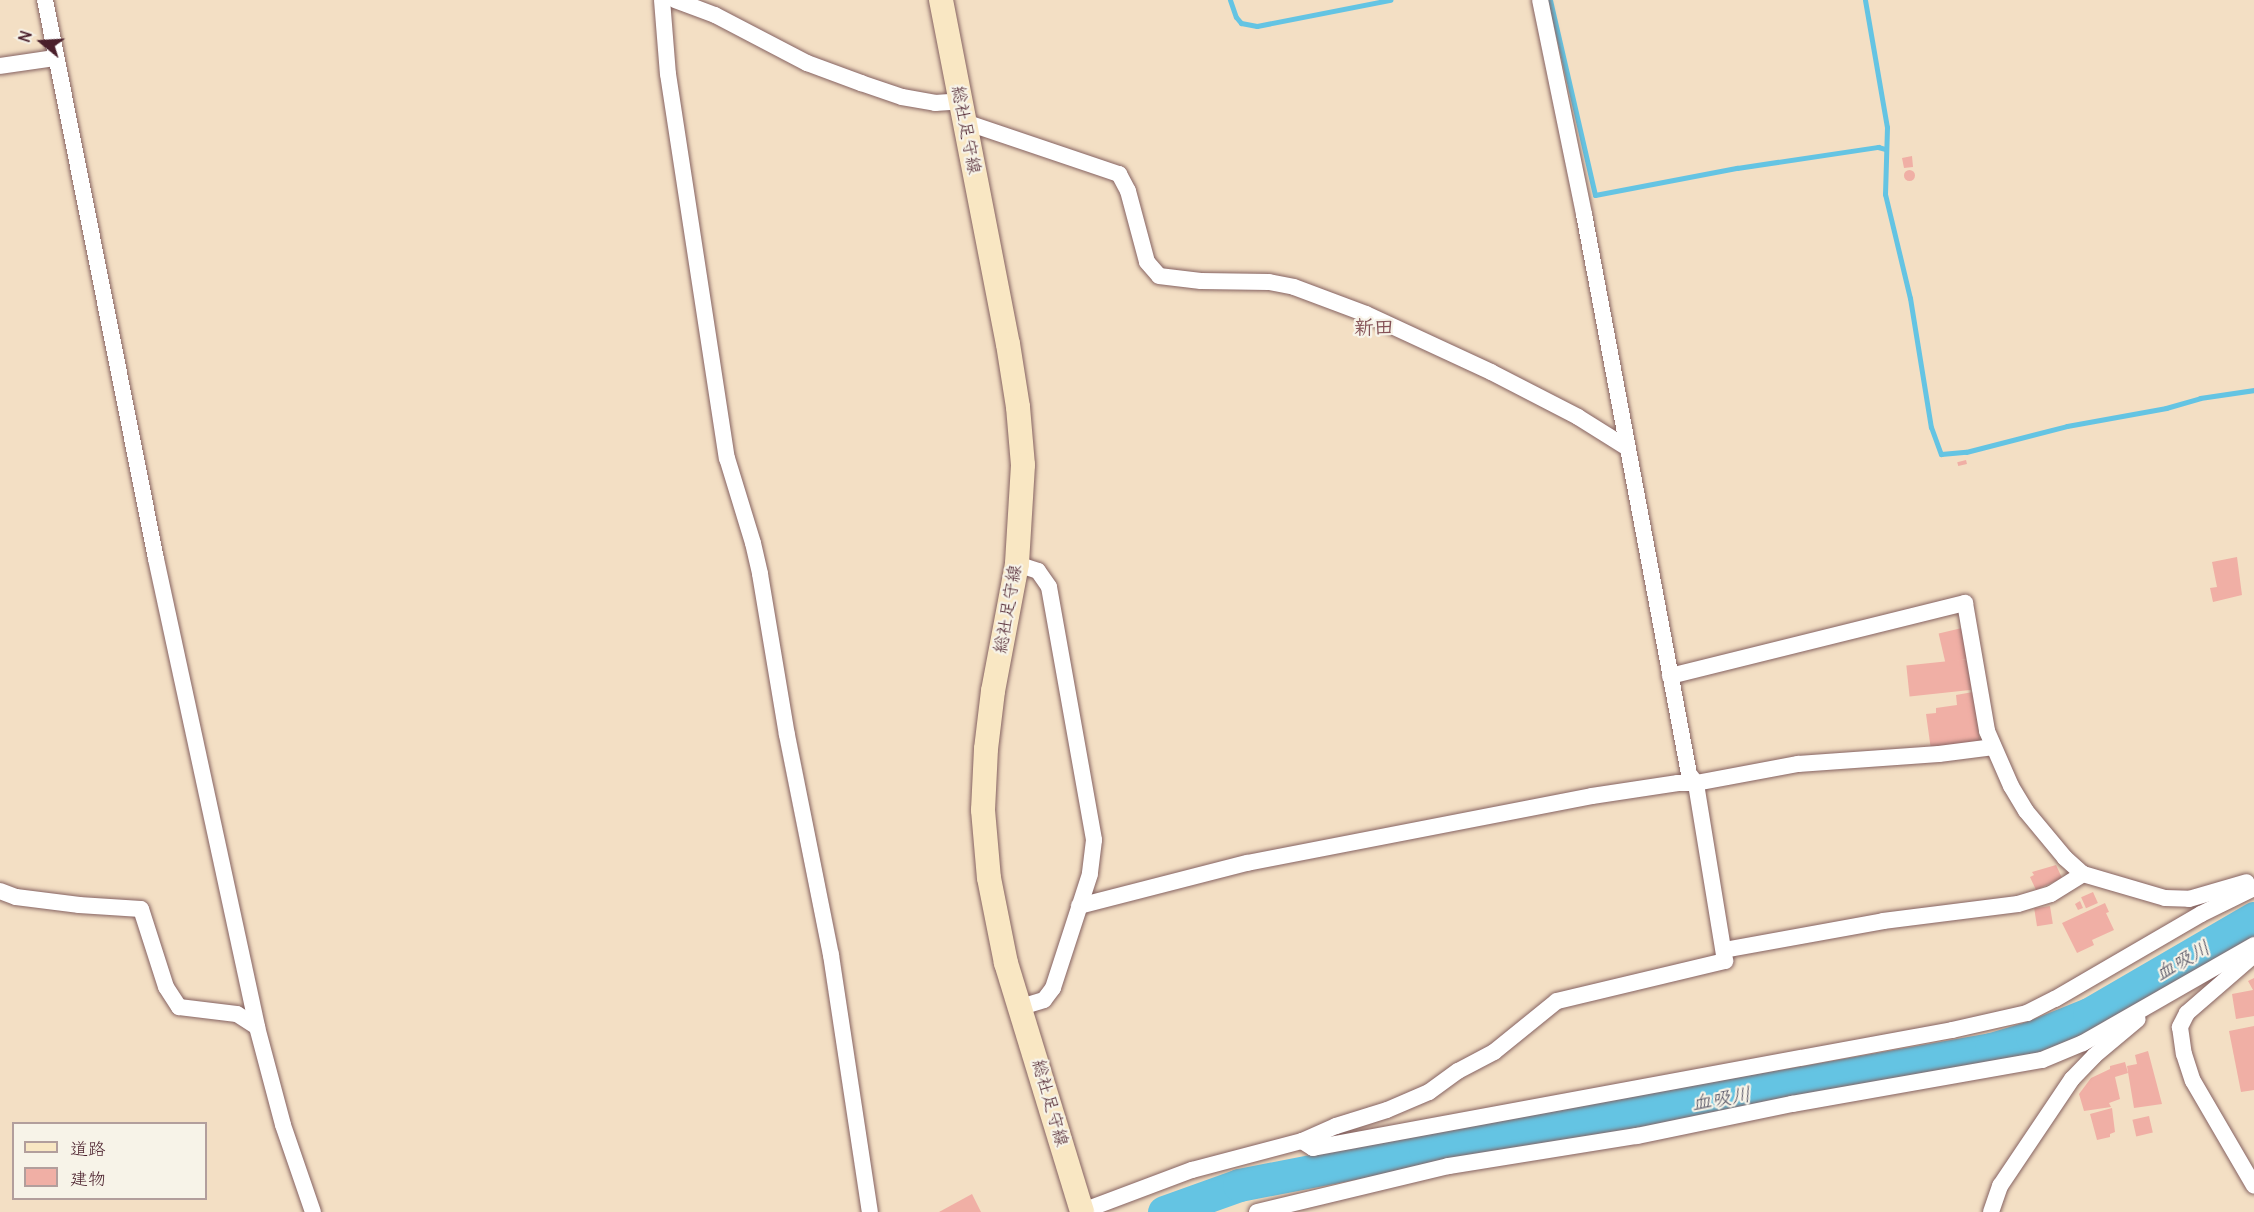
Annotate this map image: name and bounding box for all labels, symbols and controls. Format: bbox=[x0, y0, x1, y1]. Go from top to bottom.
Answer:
north arrow bbox=[12, 12, 72, 72]
text: N bbox=[14, 28, 36, 45]
street label: 総社足守線 bbox=[947, 84, 985, 176]
district label: 新田 bbox=[1354, 314, 1394, 338]
street label: 総社足守線 bbox=[990, 563, 1026, 655]
water label: 血吸川 bbox=[2150, 935, 2214, 985]
street label: 総社足守線 bbox=[1027, 1057, 1073, 1149]
water label: 血吸川 bbox=[1689, 1081, 1753, 1115]
legend bbox=[12, 1122, 207, 1200]
text: 道路 bbox=[70, 1137, 106, 1160]
text: 建物 bbox=[70, 1167, 106, 1190]

